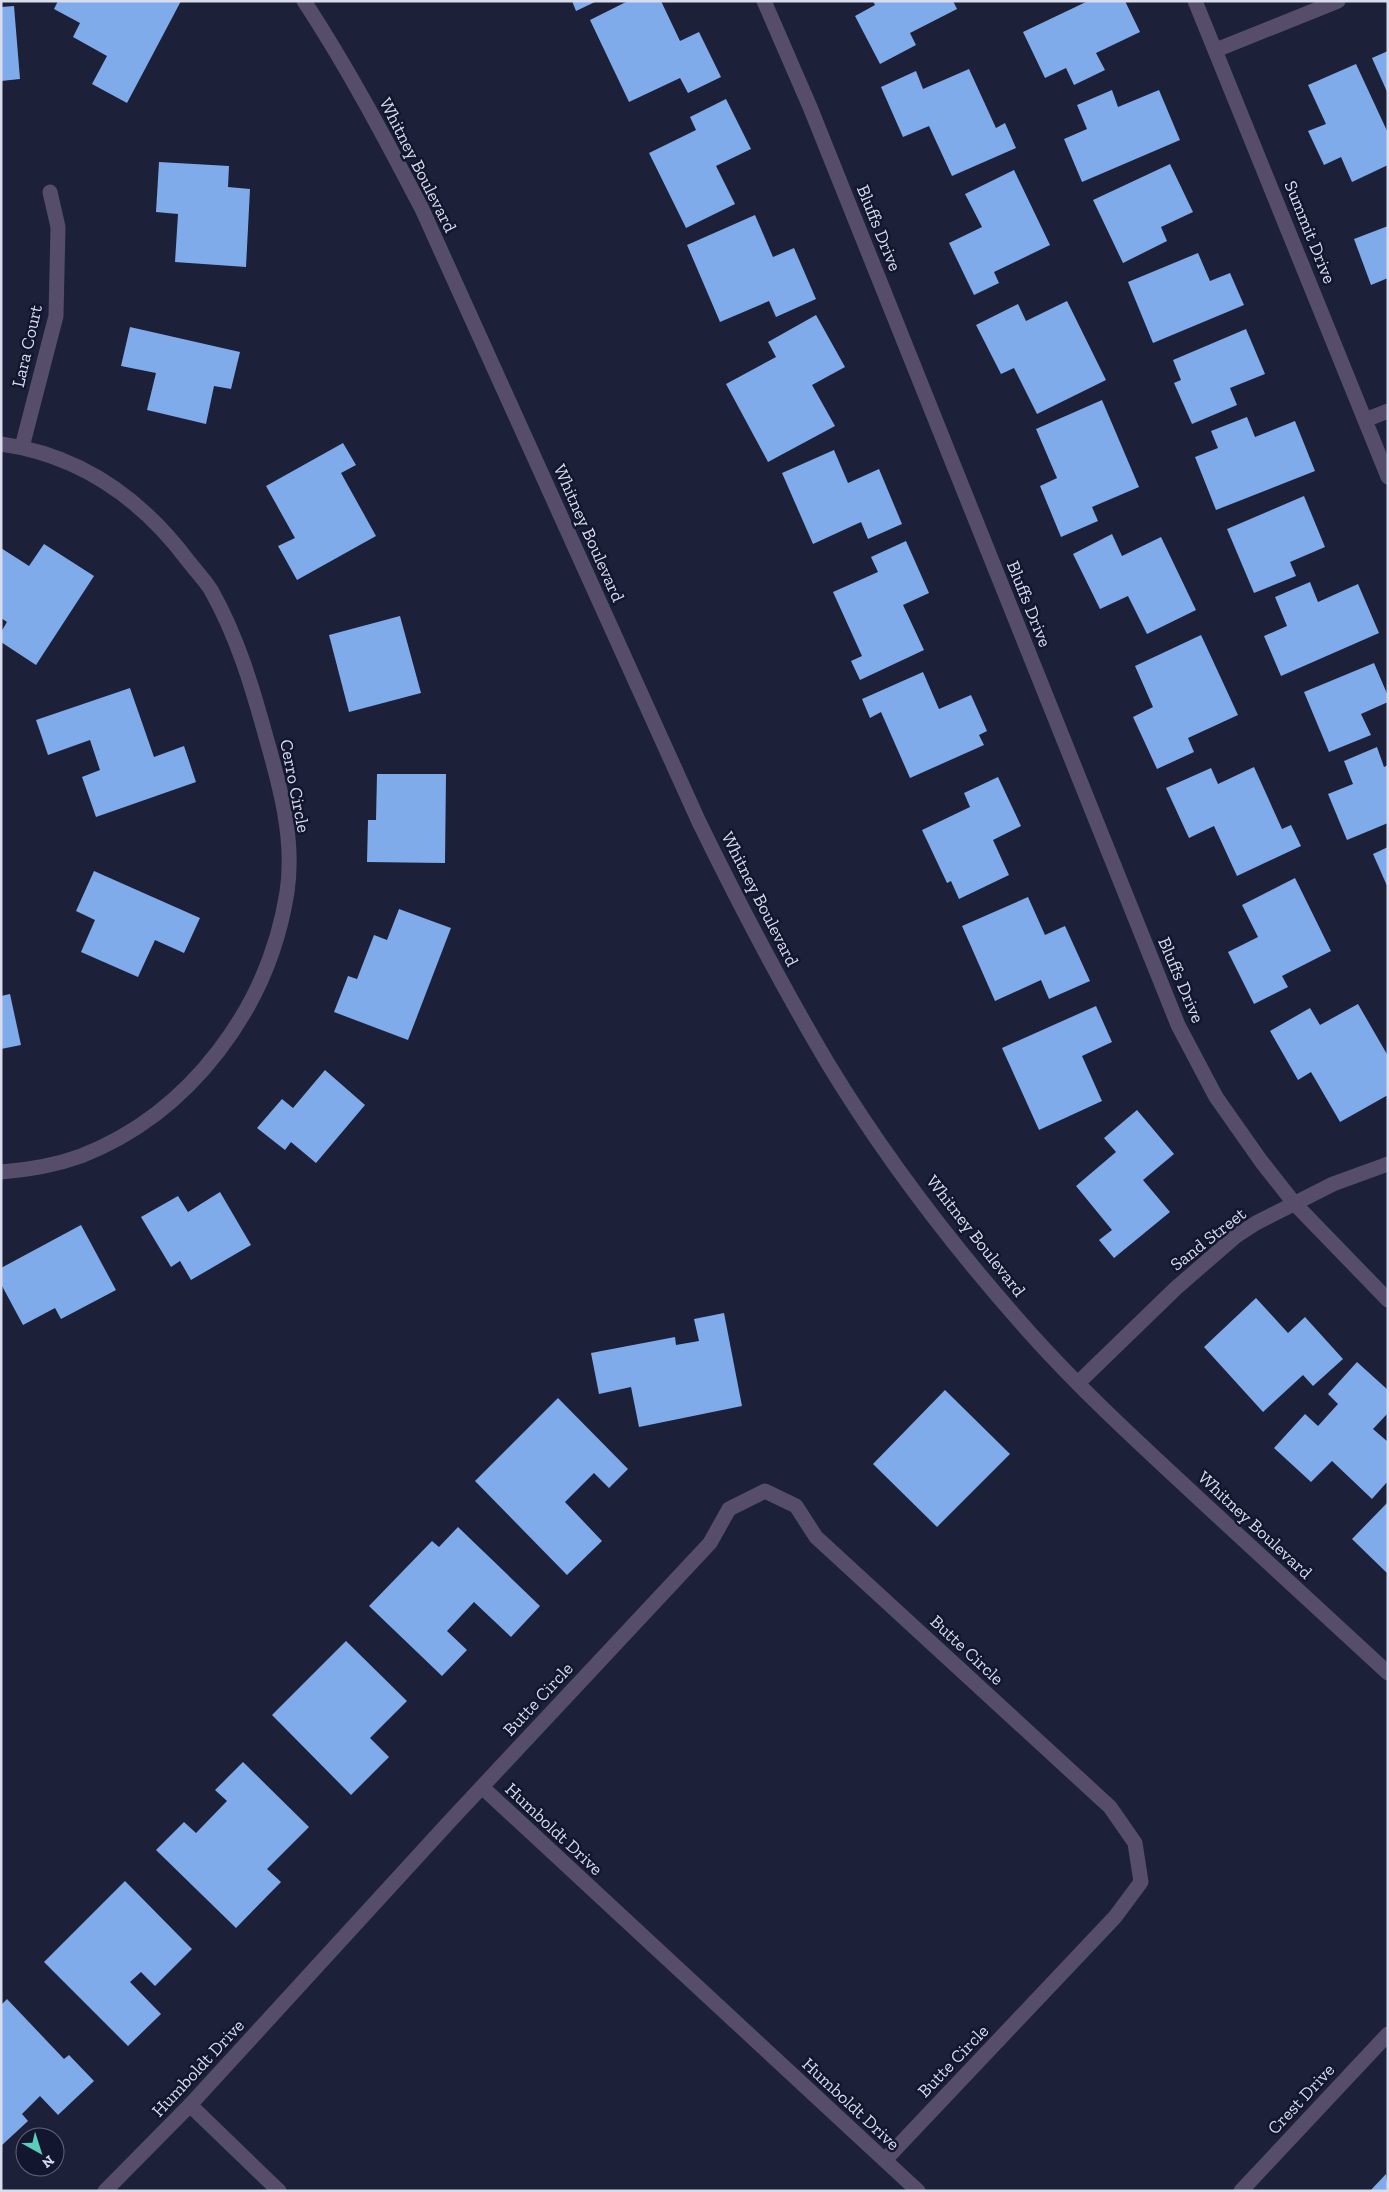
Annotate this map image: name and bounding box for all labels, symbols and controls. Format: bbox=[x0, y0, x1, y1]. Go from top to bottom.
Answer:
street label: Whitney Boulevard bbox=[375, 94, 462, 236]
street label: Summit Drive bbox=[1279, 177, 1341, 287]
street label: Bluffs Drive bbox=[852, 182, 906, 274]
street label: Lara Court bbox=[7, 302, 47, 389]
street label: Whitney Boulevard bbox=[549, 461, 629, 605]
street label: Bluffs Drive bbox=[1002, 558, 1056, 650]
street label: Cerro Circle bbox=[275, 738, 315, 834]
street label: Whitney Boulevard bbox=[717, 828, 804, 970]
street label: Bluffs Drive bbox=[1153, 934, 1209, 1026]
street label: Whitney Boulevard bbox=[922, 1171, 1030, 1301]
street label: Sand Street bbox=[1166, 1202, 1250, 1275]
street label: Whitney Boulevard bbox=[1193, 1466, 1317, 1584]
street label: Butte Circle bbox=[926, 1610, 1008, 1690]
street label: Butte Circle bbox=[498, 1658, 578, 1740]
street label: Humboldt Drive bbox=[501, 1778, 607, 1880]
street label: Humboldt Drive bbox=[147, 2015, 249, 2121]
street label: Butte Circle bbox=[913, 2020, 993, 2102]
street label: Humboldt Drive bbox=[798, 2053, 904, 2155]
street label: Crest Drive bbox=[1263, 2059, 1339, 2139]
north arrow bbox=[15, 2127, 65, 2177]
text: N bbox=[38, 2152, 57, 2172]

